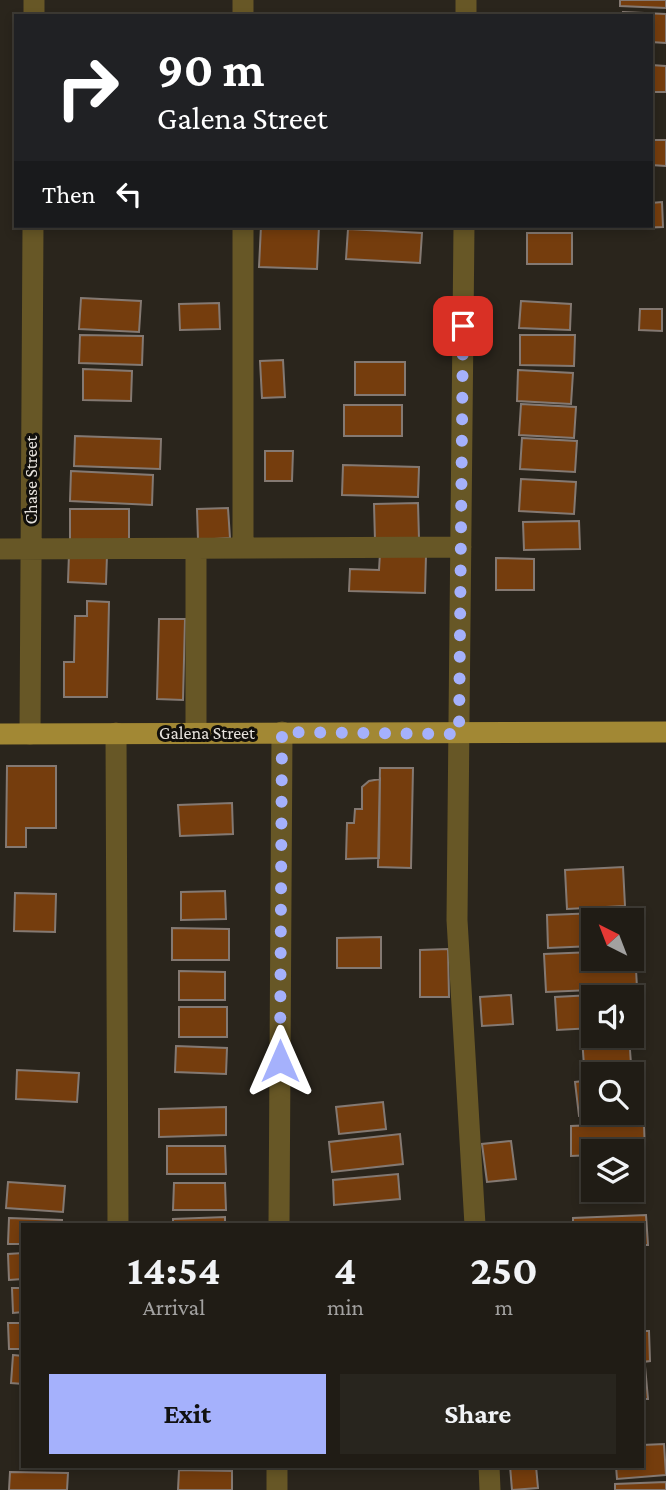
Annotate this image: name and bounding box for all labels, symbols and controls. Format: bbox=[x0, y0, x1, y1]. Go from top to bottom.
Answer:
icon: right bbox=[42, 42, 133, 133]
text: 90 m bbox=[157, 42, 264, 97]
text: Galena Street bbox=[157, 100, 328, 136]
icon: left bbox=[110, 175, 148, 213]
text: Then bbox=[42, 180, 96, 209]
pin bbox=[433, 296, 493, 356]
icon: arrive bbox=[444, 307, 482, 345]
street label: Chase Street bbox=[21, 434, 41, 525]
street label: Galena Street bbox=[159, 723, 256, 743]
north arrow bbox=[581, 908, 644, 971]
map controls bbox=[581, 908, 644, 1202]
button: sound bbox=[581, 985, 644, 1048]
position arrow bbox=[243, 1024, 317, 1098]
button: search bbox=[581, 1062, 644, 1125]
button: layers bbox=[581, 1139, 644, 1202]
text: 14:54 bbox=[127, 1246, 221, 1293]
text: 4 bbox=[334, 1246, 357, 1293]
text: 250 bbox=[470, 1246, 538, 1293]
text: Arrival bbox=[143, 1294, 205, 1320]
text: min bbox=[327, 1294, 364, 1320]
text: m bbox=[495, 1294, 513, 1320]
button: Exit bbox=[49, 1374, 326, 1454]
button: Share bbox=[340, 1374, 616, 1454]

